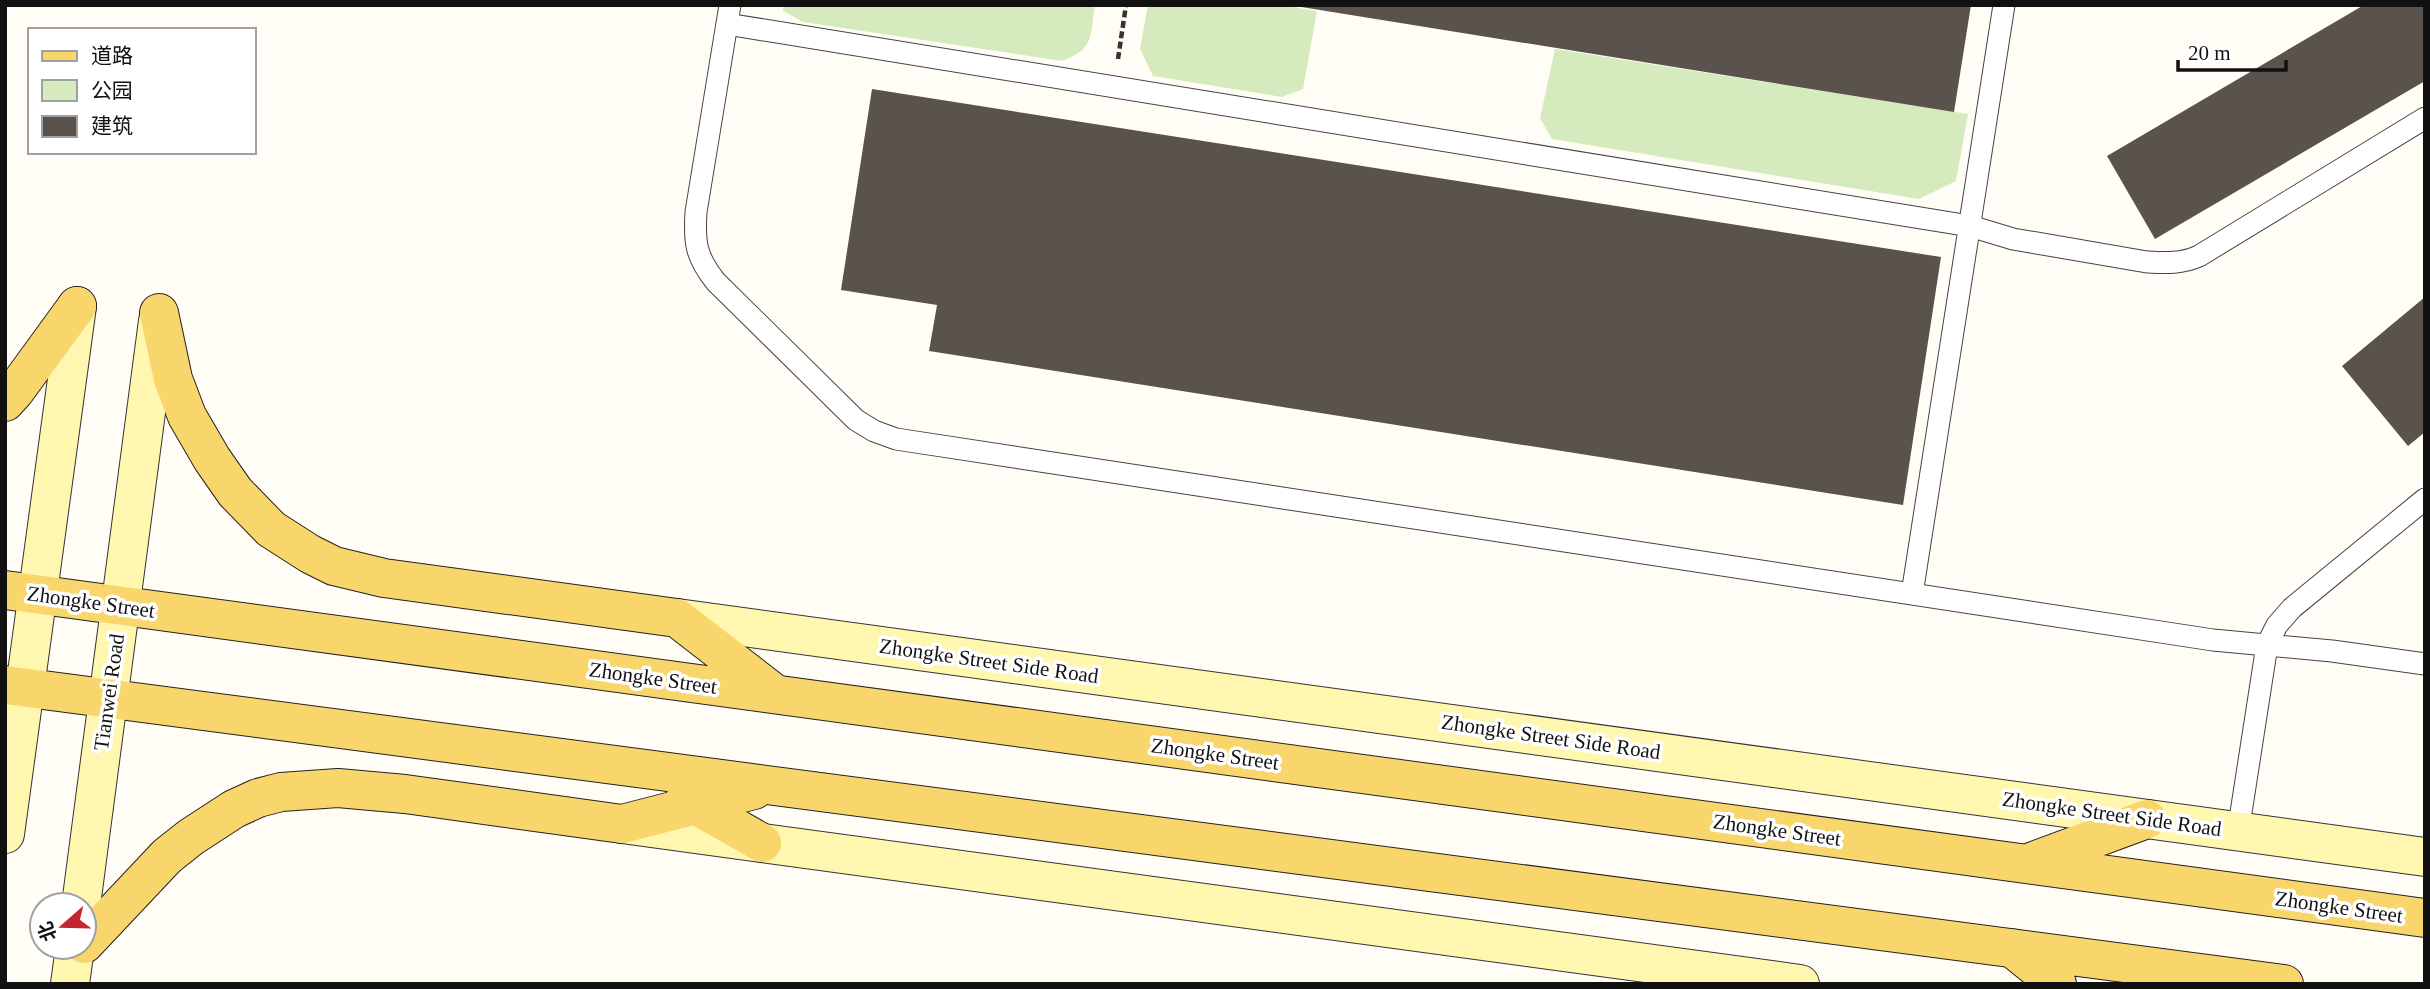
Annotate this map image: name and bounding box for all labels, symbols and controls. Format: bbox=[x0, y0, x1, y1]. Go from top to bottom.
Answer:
legend bbox=[28, 28, 256, 154]
scale bar bbox=[2178, 28, 2286, 72]
text: 20 m bbox=[2188, 41, 2231, 65]
text: 道路 bbox=[91, 44, 133, 68]
text: 公园 bbox=[91, 79, 133, 103]
text: 建筑 bbox=[91, 114, 133, 138]
street label: Zhongke Street bbox=[26, 581, 157, 623]
street label: Tianwei Road bbox=[89, 632, 129, 752]
street label: Zhongke Street Side Road bbox=[878, 634, 1101, 688]
street label: Zhongke Street bbox=[588, 657, 719, 699]
street label: Zhongke Street Side Road bbox=[1440, 710, 1663, 764]
street label: Zhongke Street bbox=[1150, 733, 1281, 775]
street label: Zhongke Street Side Road bbox=[2001, 787, 2224, 841]
street label: Zhongke Street bbox=[1712, 809, 1843, 851]
street label: Zhongke Street bbox=[2274, 886, 2405, 928]
north arrow bbox=[28, 891, 98, 961]
text: 北 bbox=[34, 919, 61, 944]

